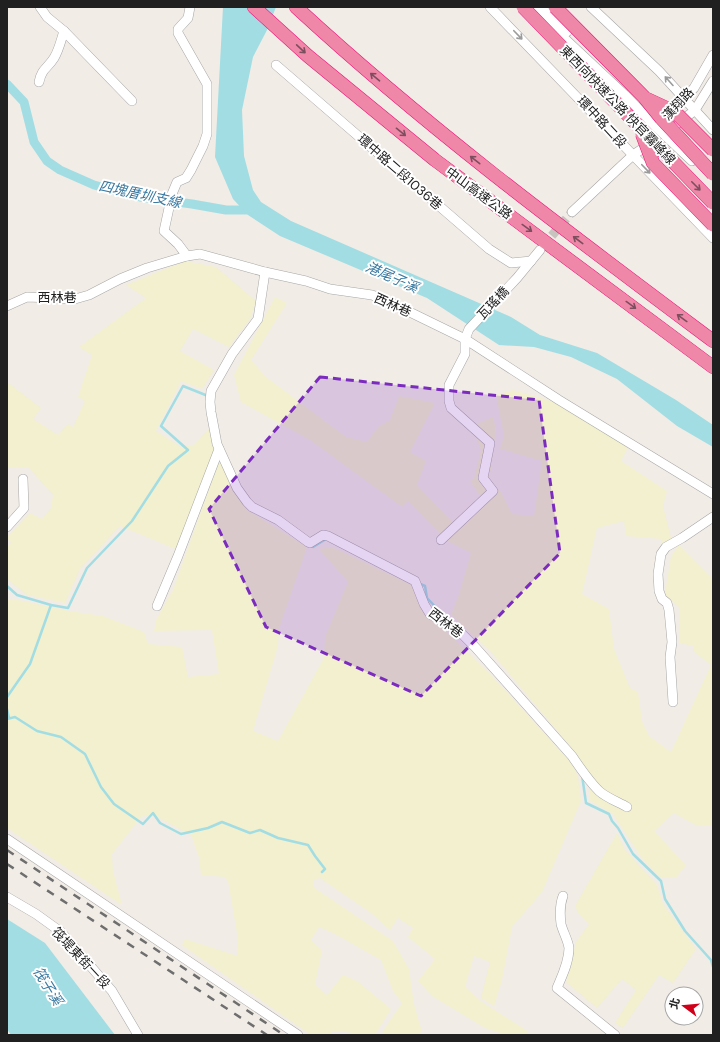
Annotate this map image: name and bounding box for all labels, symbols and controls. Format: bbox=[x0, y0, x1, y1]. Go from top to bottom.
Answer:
one-way arrow bbox=[513, 30, 523, 40]
street label: 東西向快速公路 快官霧峰線 bbox=[556, 42, 680, 168]
one-way arrow bbox=[296, 44, 306, 54]
one-way arrow bbox=[370, 73, 380, 82]
one-way arrow bbox=[664, 76, 673, 87]
street label: 漢翔路 bbox=[658, 84, 698, 124]
street label: 環中路二段 bbox=[574, 92, 630, 152]
one-way arrow bbox=[395, 128, 406, 137]
street label: 環中路二段1036巷 bbox=[354, 131, 446, 213]
one-way arrow bbox=[469, 156, 480, 165]
street label: 中山高速公路 bbox=[442, 163, 516, 223]
one-way arrow bbox=[642, 164, 651, 174]
water label: 四塊厝圳支線 bbox=[97, 176, 185, 212]
one-way arrow bbox=[691, 181, 701, 191]
one-way arrow bbox=[521, 224, 532, 232]
one-way arrow bbox=[572, 236, 583, 244]
water label: 港尾子溪 bbox=[363, 257, 423, 297]
street label: 瓦瑤橋 bbox=[473, 283, 513, 323]
street label: 西林巷 bbox=[37, 289, 77, 306]
street label: 西林巷 bbox=[372, 289, 414, 321]
one-way arrow bbox=[625, 301, 636, 309]
one-way arrow bbox=[676, 314, 687, 322]
street label: 西林巷 bbox=[425, 604, 467, 642]
street label: 筏堤東街一段 bbox=[48, 924, 114, 992]
water label: 筏子溪 bbox=[29, 963, 68, 1010]
north arrow bbox=[664, 986, 704, 1026]
text: 北 bbox=[666, 996, 683, 1010]

